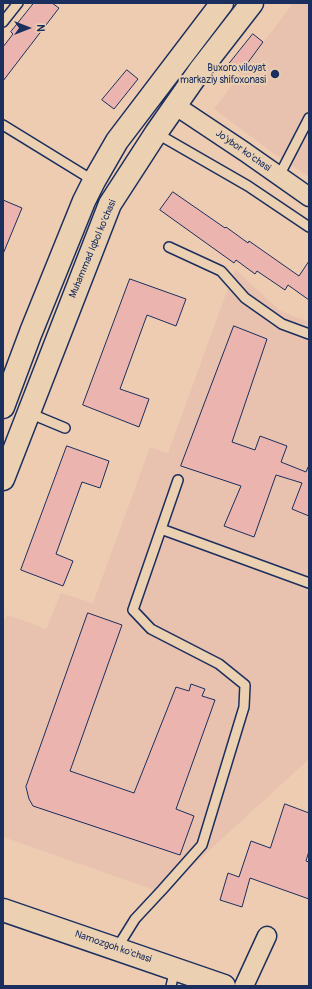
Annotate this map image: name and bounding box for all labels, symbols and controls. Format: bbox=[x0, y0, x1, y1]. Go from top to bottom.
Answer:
north arrow bbox=[8, 8, 48, 48]
text: N bbox=[34, 24, 47, 32]
place label: Buxoro viloyat markaziy shifoxonasi bbox=[180, 62, 266, 86]
marker: Buxoro viloyat markaziy shifoxonasi bbox=[269, 68, 281, 80]
street label: Jo'ybor ko'chasi bbox=[213, 128, 273, 174]
street label: Muhammad Iqbol ko'chasi bbox=[67, 198, 119, 300]
street label: Namozgoh ko'chasi bbox=[73, 928, 153, 966]

